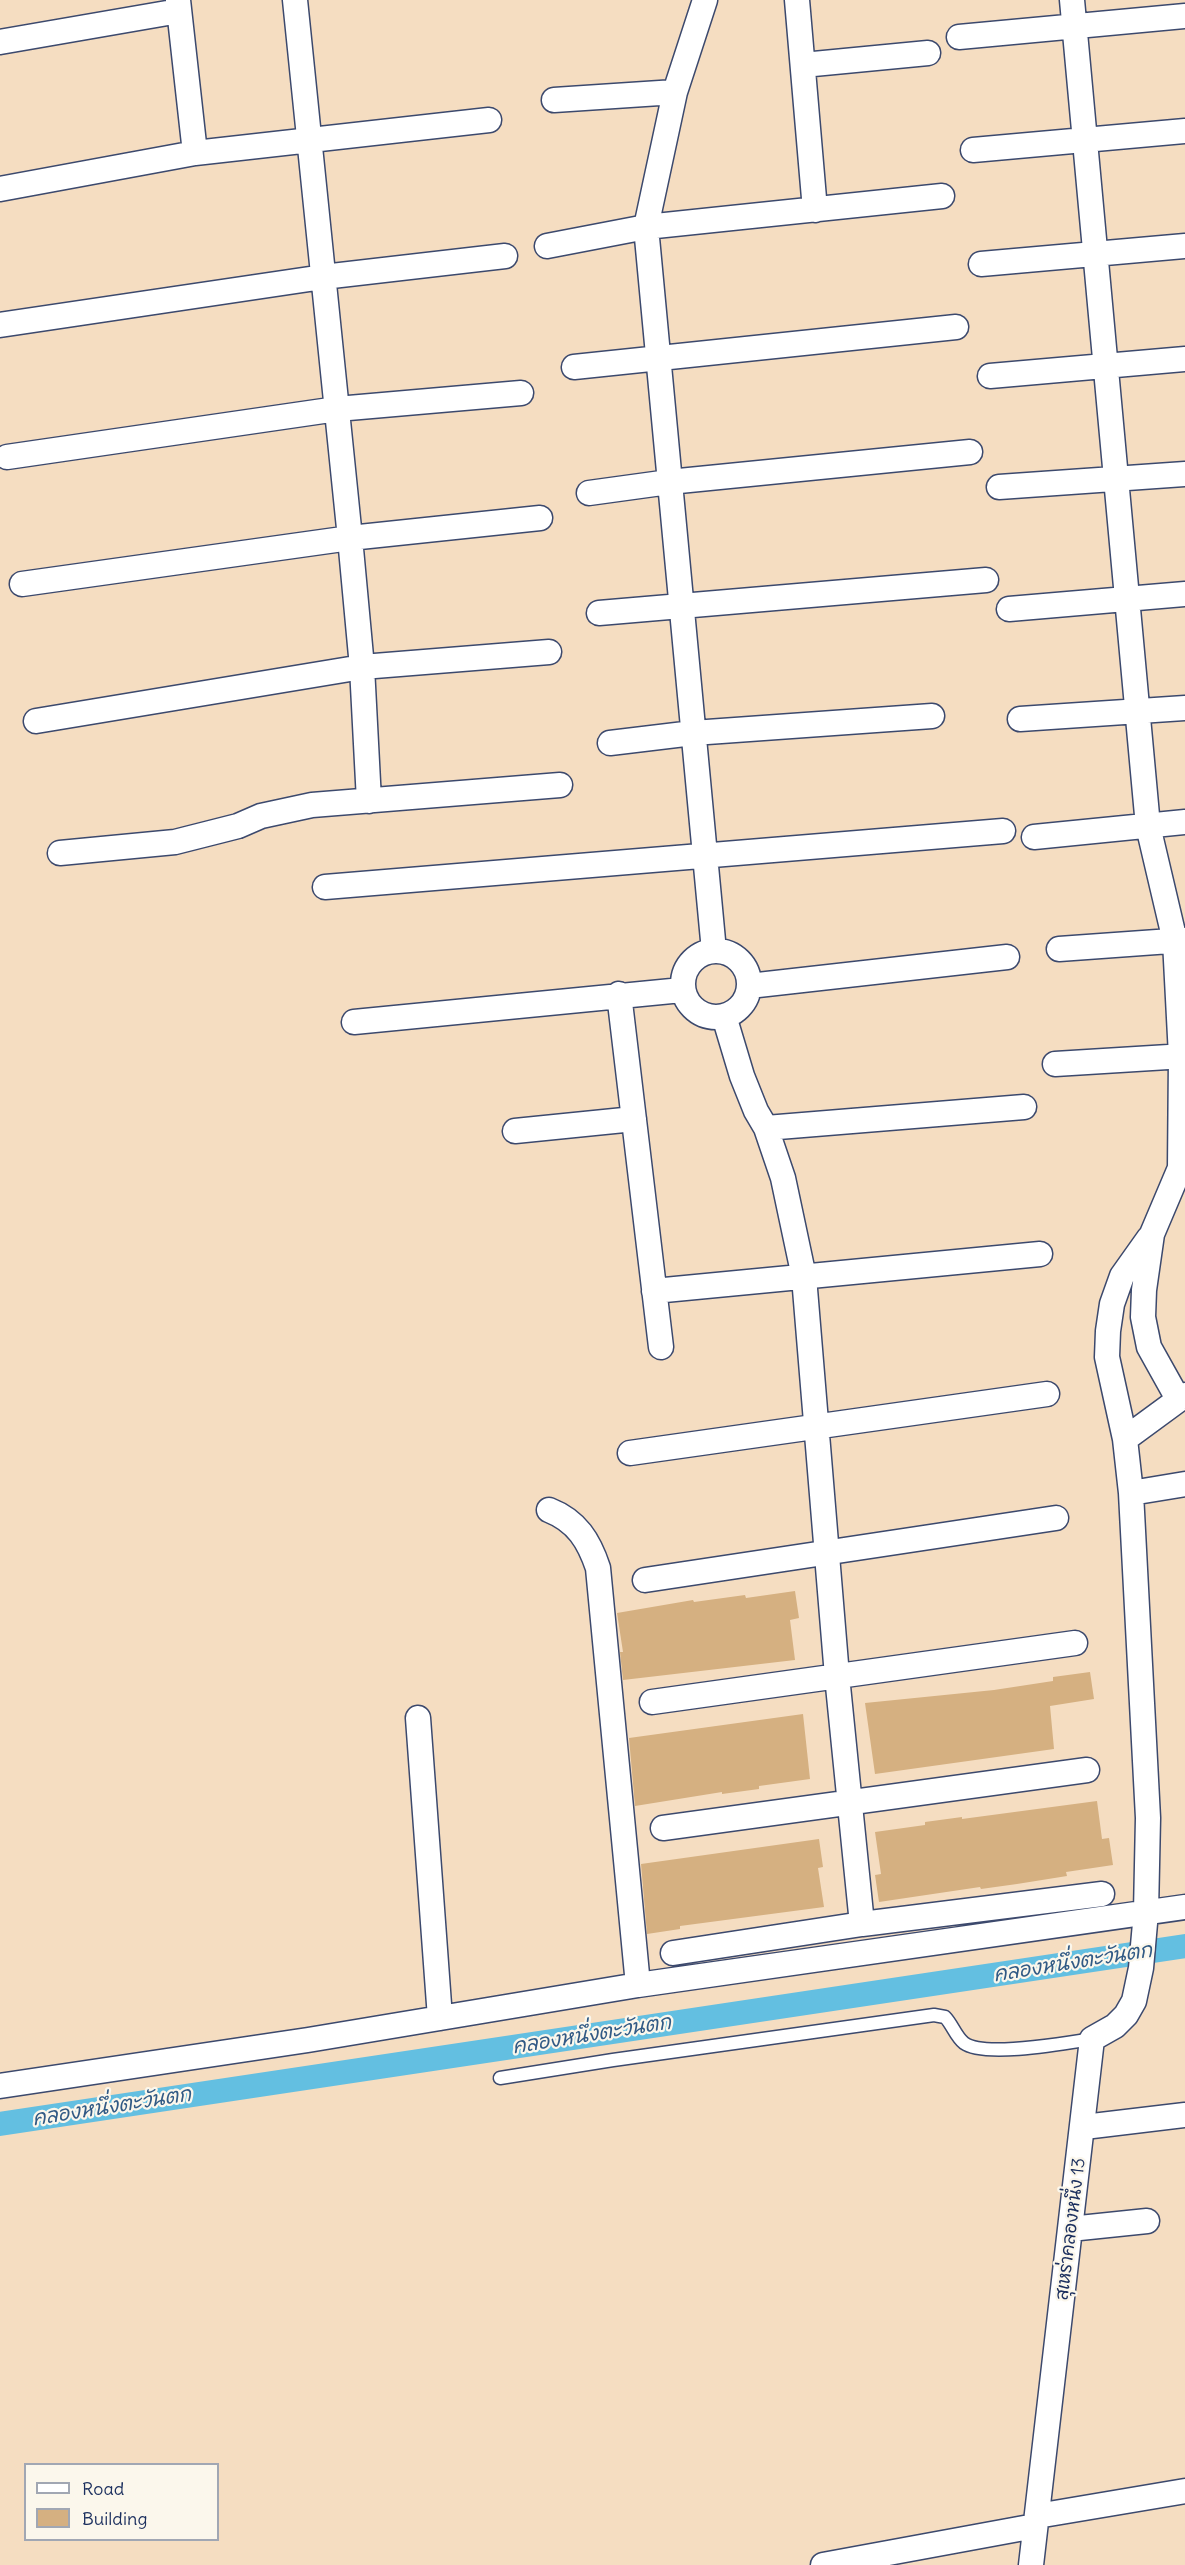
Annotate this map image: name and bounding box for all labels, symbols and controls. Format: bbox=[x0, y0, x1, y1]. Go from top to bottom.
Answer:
water label: คลองหนึ่งตะวันตก bbox=[992, 1939, 1154, 1987]
water label: คลองหนึ่งตะวันตก bbox=[511, 2011, 673, 2059]
water label: คลองหนึ่งตะวันตก bbox=[31, 2083, 193, 2131]
street label: สุเหร่าคลองหนึ่ง 13 bbox=[1052, 2157, 1090, 2301]
legend bbox=[24, 2463, 219, 2541]
text: Road bbox=[82, 2477, 124, 2500]
text: Building bbox=[82, 2507, 147, 2530]

